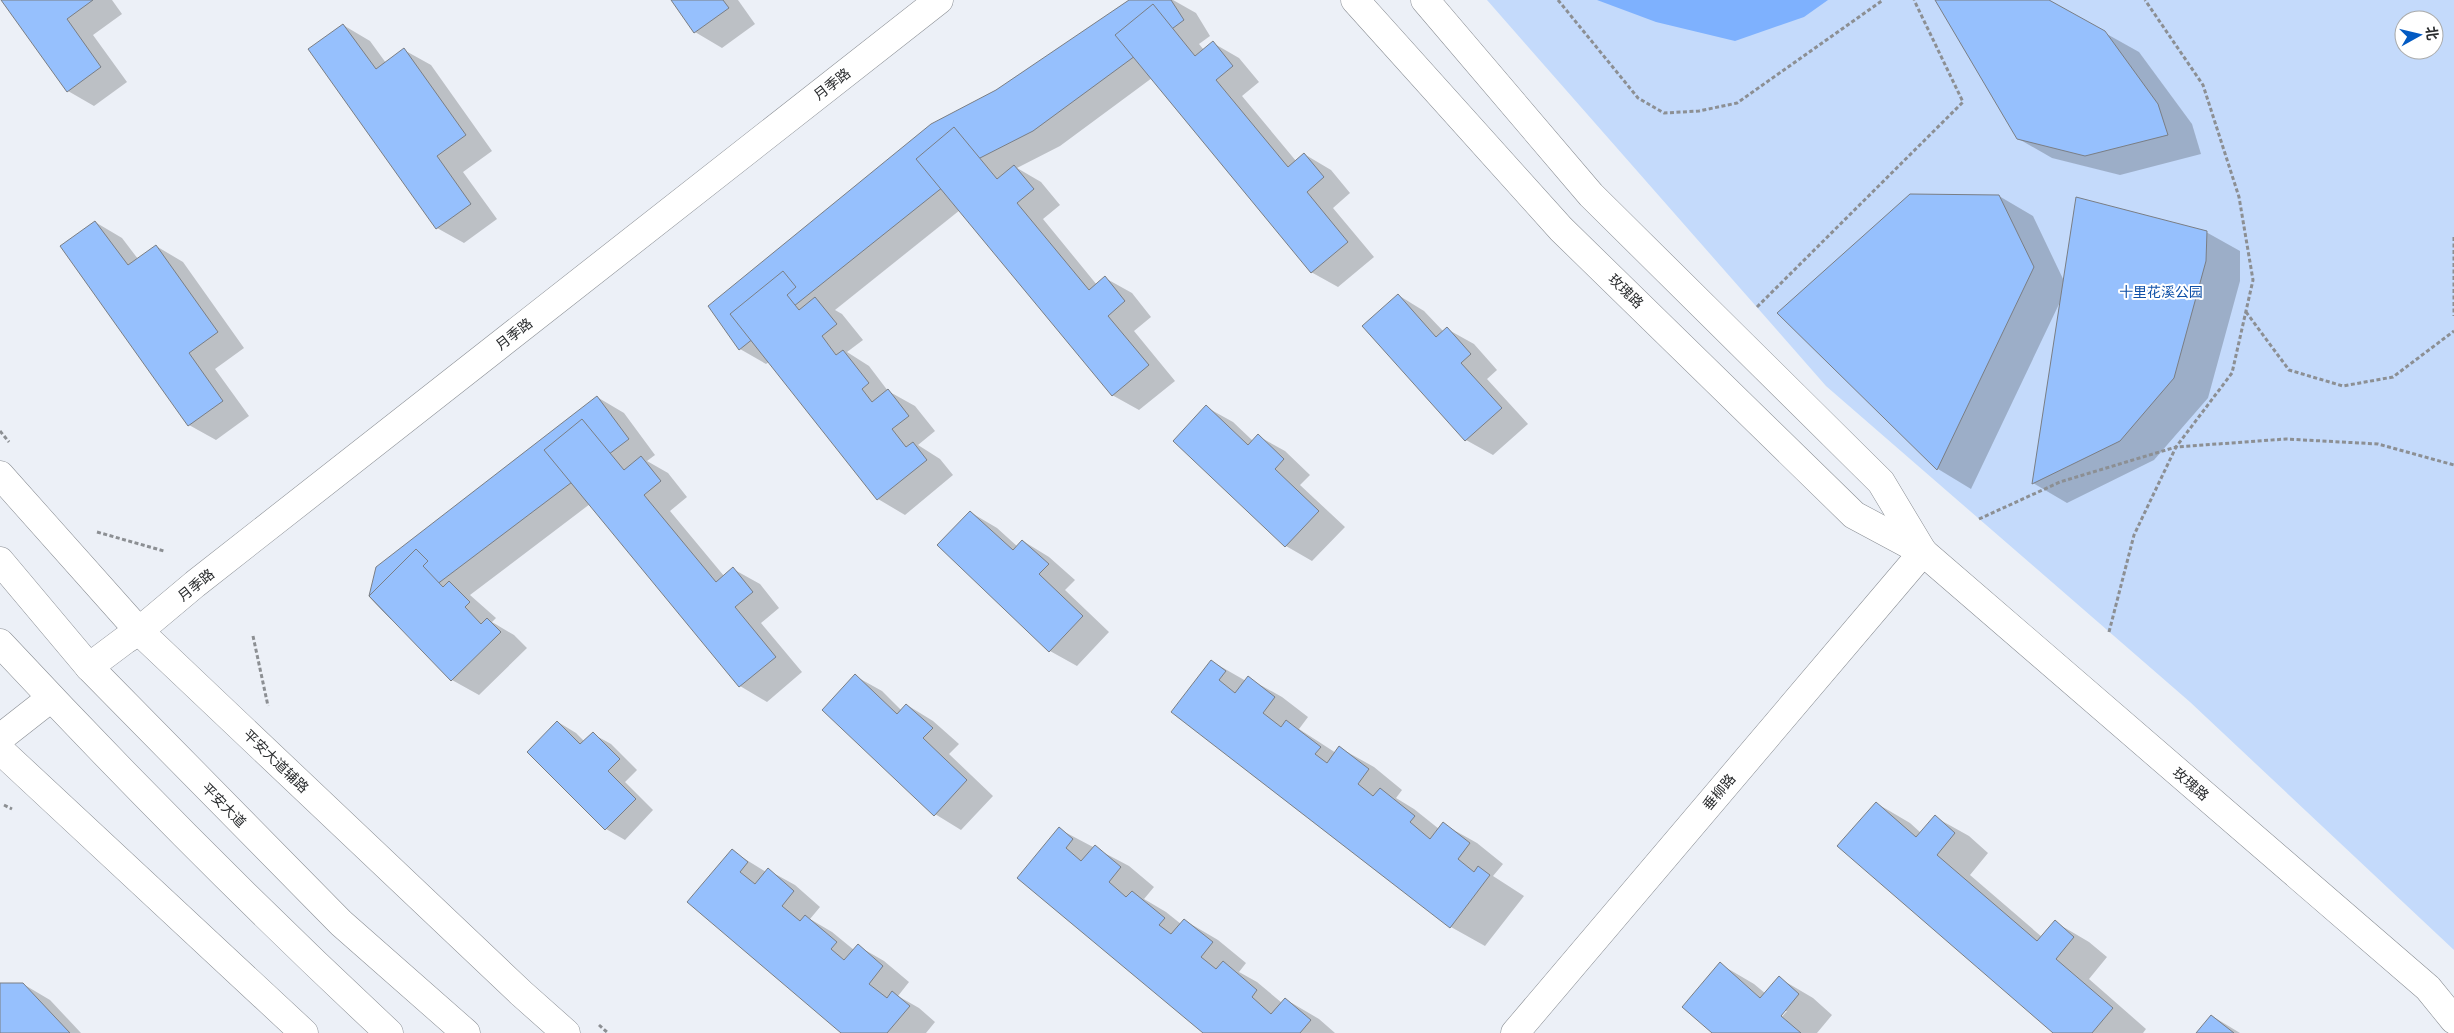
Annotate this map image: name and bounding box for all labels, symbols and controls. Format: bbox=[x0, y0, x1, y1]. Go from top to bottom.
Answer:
north arrow bbox=[2394, 10, 2444, 60]
text: 北 bbox=[2422, 25, 2442, 41]
street label: 月季路 bbox=[810, 64, 854, 104]
street label: 玫瑰路 bbox=[1605, 270, 1647, 312]
park label: 十里花溪公园 bbox=[2119, 283, 2203, 301]
street label: 月季路 bbox=[492, 314, 536, 354]
street label: 月季路 bbox=[174, 565, 218, 605]
street label: 平安大道辅路 bbox=[240, 725, 312, 797]
street label: 玫瑰路 bbox=[2169, 763, 2213, 805]
street label: 垂柳路 bbox=[1699, 770, 1739, 814]
street label: 平安大道 bbox=[198, 779, 250, 831]

